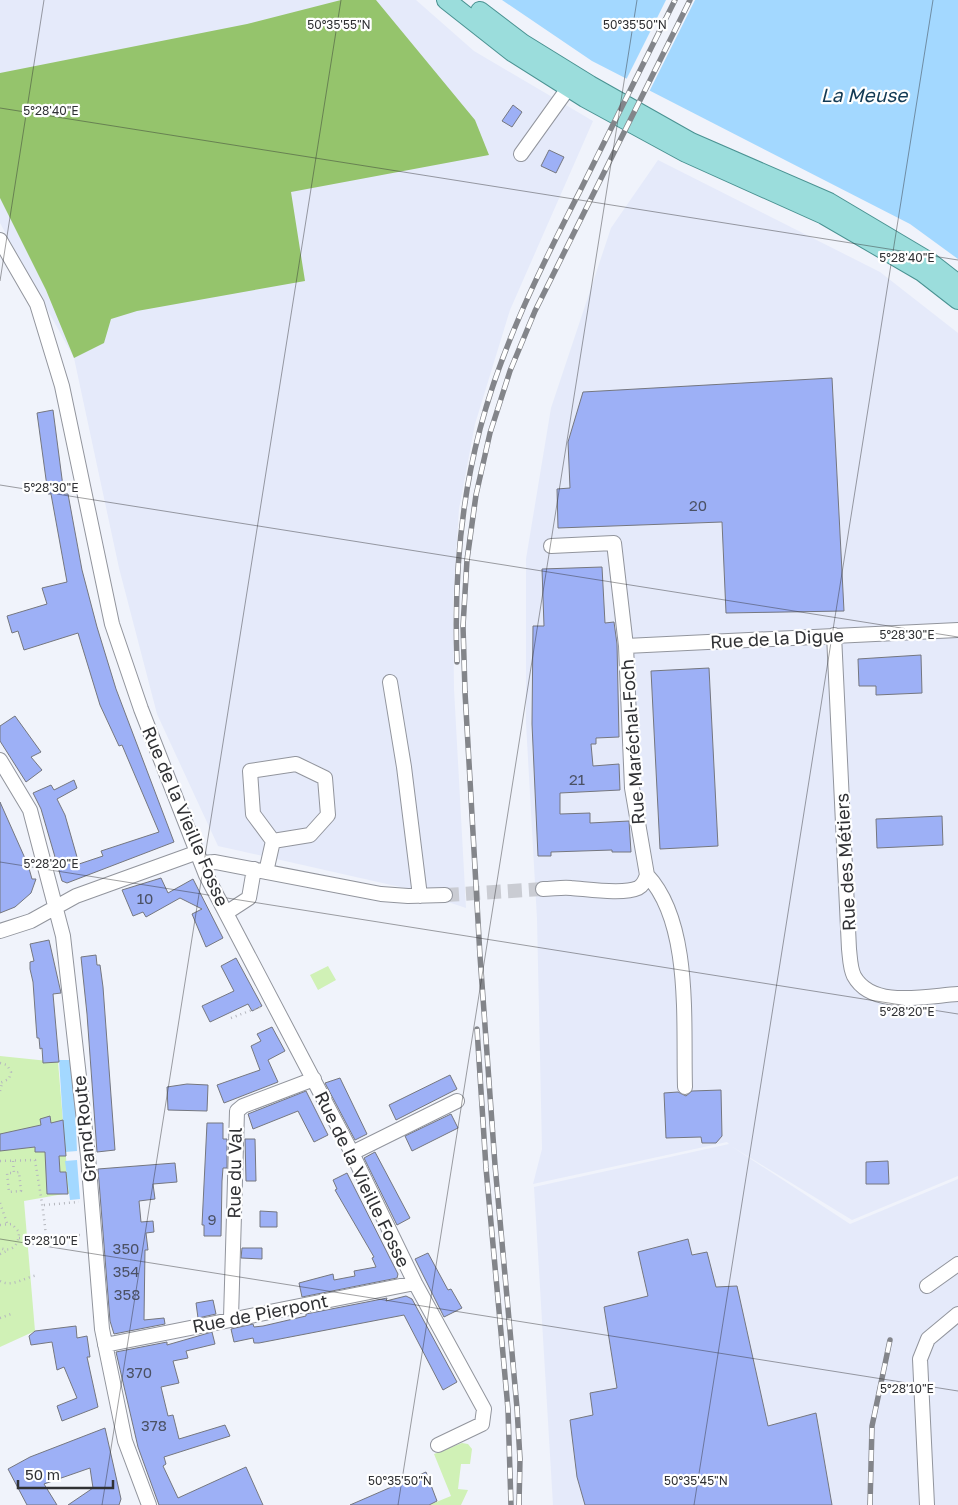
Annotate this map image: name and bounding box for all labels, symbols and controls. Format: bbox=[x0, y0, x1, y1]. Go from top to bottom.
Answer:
text: 50°35'55"N bbox=[307, 17, 371, 32]
text: 50°35'50"N bbox=[603, 17, 667, 32]
water label: La Meuse bbox=[821, 83, 909, 106]
text: 5°28'40"E bbox=[23, 103, 79, 118]
text: 5°28'40"E bbox=[879, 250, 935, 265]
text: 5°28'30"E bbox=[23, 480, 79, 495]
house number: 20 bbox=[689, 496, 707, 514]
street label: Rue de la Digue bbox=[710, 624, 844, 652]
text: 5°28'30"E bbox=[879, 627, 935, 642]
street label: Rue Maréchal-Foch bbox=[615, 659, 649, 825]
street label: Rue de la Vieille Fosse bbox=[138, 723, 234, 909]
house number: 21 bbox=[569, 770, 585, 788]
street label: Rue des Métiers bbox=[830, 792, 860, 932]
text: 5°28'20"E bbox=[24, 856, 78, 871]
house number: 10 bbox=[137, 889, 153, 907]
text: 5°28'20"E bbox=[880, 1004, 934, 1019]
street label: Grand'Route bbox=[67, 1075, 101, 1183]
street label: Rue de la Vieille Fosse bbox=[311, 1087, 415, 1271]
street label: Rue du Val bbox=[222, 1127, 246, 1219]
house number: 9 bbox=[207, 1210, 217, 1228]
text: 5°28'10"E bbox=[24, 1233, 78, 1248]
house number: 350 bbox=[113, 1239, 139, 1257]
house number: 354 bbox=[113, 1262, 139, 1280]
house number: 358 bbox=[114, 1285, 140, 1303]
street label: Rue de Pierpont bbox=[190, 1289, 330, 1337]
house number: 370 bbox=[126, 1363, 152, 1381]
text: 5°28'10"E bbox=[880, 1381, 934, 1396]
house number: 378 bbox=[141, 1416, 167, 1434]
scale bar bbox=[18, 1458, 112, 1490]
text: 50 m bbox=[25, 1465, 60, 1483]
text: 50°35'50"N bbox=[368, 1473, 432, 1488]
text: 50°35'45"N bbox=[664, 1473, 728, 1488]

